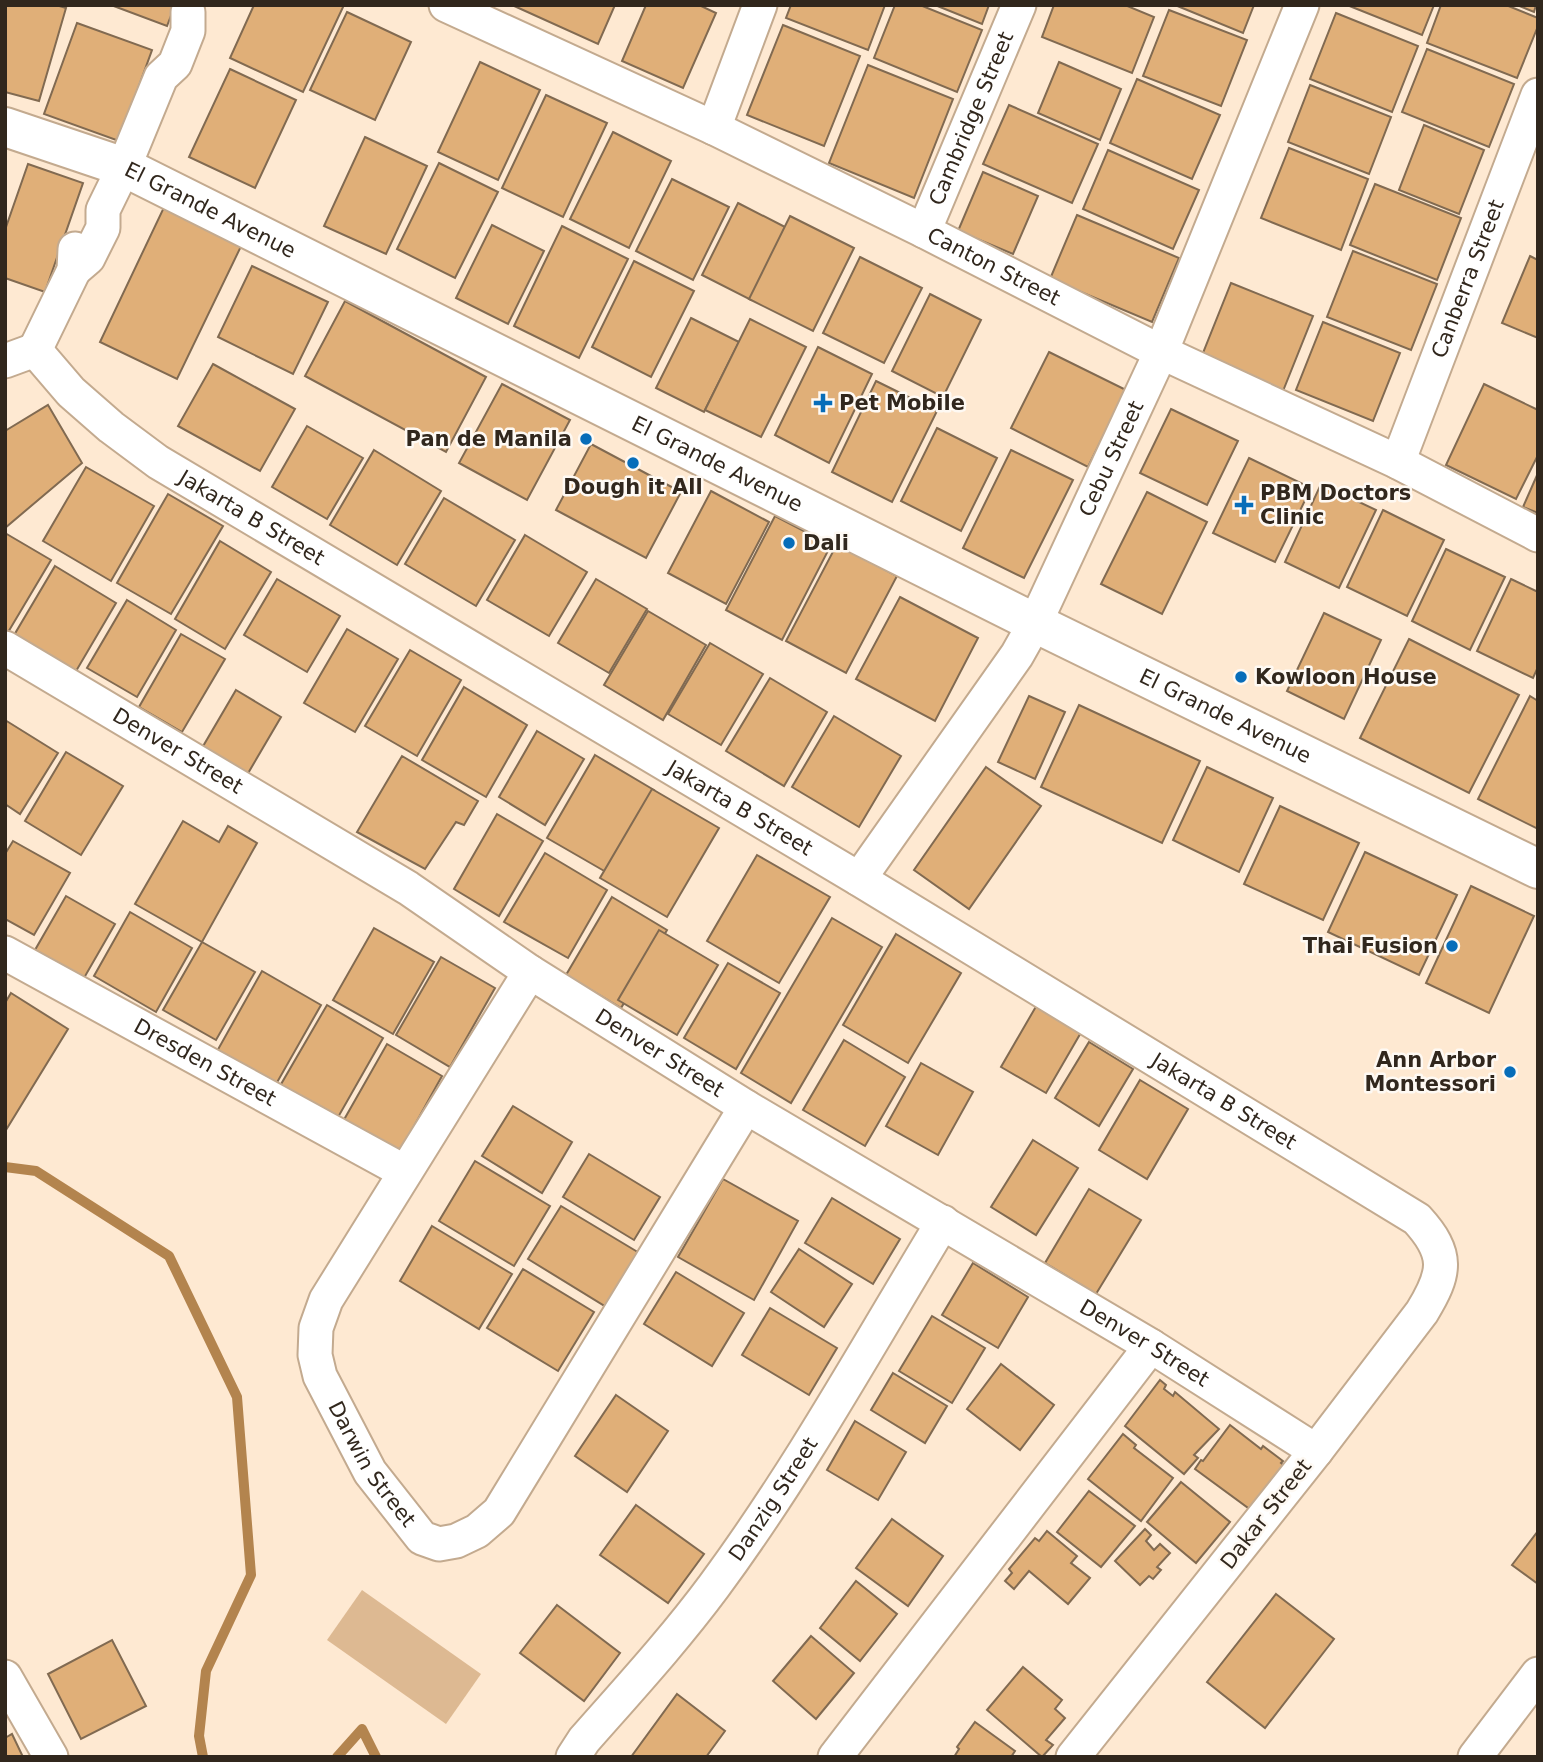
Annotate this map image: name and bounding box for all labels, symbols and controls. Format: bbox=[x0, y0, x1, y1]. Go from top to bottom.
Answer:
street label: Cambridge Street bbox=[924, 28, 1018, 209]
street label: El Grande Avenue bbox=[121, 157, 300, 263]
street label: Canberra Street bbox=[1427, 196, 1509, 361]
street label: Canton Street bbox=[923, 223, 1064, 310]
place label: Pet Mobile bbox=[839, 391, 965, 415]
marker: Pet Mobile bbox=[813, 393, 833, 413]
street label: Cebu Street bbox=[1074, 397, 1149, 520]
street label: El Grande Avenue bbox=[628, 411, 807, 517]
place label: Pan de Manila bbox=[406, 427, 572, 451]
marker: Pan de Manila bbox=[578, 431, 594, 447]
marker: Dough it All bbox=[625, 455, 641, 471]
street label: Jakarta B Street bbox=[173, 464, 329, 570]
place label: Dough it All bbox=[563, 475, 703, 499]
place label: PBM Doctors Clinic bbox=[1260, 481, 1411, 529]
marker: PBM Doctors Clinic bbox=[1234, 495, 1254, 515]
place label: Dali bbox=[803, 531, 849, 555]
marker: Dali bbox=[781, 535, 797, 551]
street label: El Grande Avenue bbox=[1135, 664, 1315, 768]
place label: Kowloon House bbox=[1255, 665, 1437, 689]
marker: Kowloon House bbox=[1233, 669, 1249, 685]
street label: Denver Street bbox=[108, 703, 247, 799]
street label: Jakarta B Street bbox=[661, 755, 817, 861]
place label: Thai Fusion bbox=[1303, 934, 1438, 958]
marker: Thai Fusion bbox=[1444, 938, 1460, 954]
street label: Denver Street bbox=[591, 1004, 728, 1102]
street label: Dresden Street bbox=[130, 1014, 280, 1111]
street label: Jakarta B Street bbox=[1145, 1047, 1301, 1155]
place label: Ann Arbor Montessori bbox=[1364, 1048, 1497, 1096]
marker: Ann Arbor Montessori bbox=[1502, 1064, 1518, 1080]
street label: Denver Street bbox=[1075, 1295, 1213, 1392]
street label: Darwin Street bbox=[323, 1397, 421, 1532]
street label: Danzig Street bbox=[724, 1433, 823, 1566]
street label: Dakar Street bbox=[1216, 1454, 1316, 1574]

